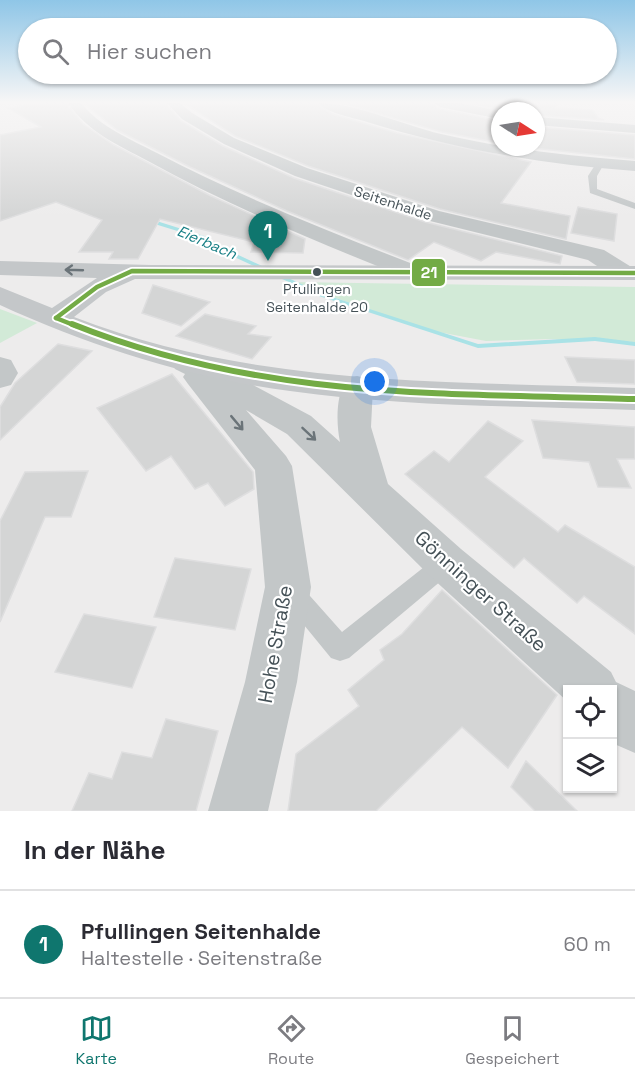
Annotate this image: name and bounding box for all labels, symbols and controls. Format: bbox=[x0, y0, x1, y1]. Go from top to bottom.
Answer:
search box bbox=[18, 18, 617, 84]
icon: search bbox=[39, 35, 72, 68]
text: Hier suchen bbox=[87, 37, 212, 65]
north arrow bbox=[491, 102, 545, 156]
street label: Seitenhalde bbox=[352, 182, 434, 224]
pin: 1 bbox=[248, 212, 288, 261]
water label: Eierbach bbox=[174, 221, 240, 263]
line badge: 21 bbox=[411, 258, 446, 287]
text: 21 bbox=[421, 262, 437, 283]
one-way arrow bbox=[64, 264, 84, 275]
marker: Pfullingen Seitenhalde 20 bbox=[311, 266, 323, 278]
place label: Pfullingen Seitenhalde 20 bbox=[266, 280, 368, 316]
your location bbox=[360, 367, 389, 396]
one-way arrow bbox=[230, 415, 244, 430]
one-way arrow bbox=[301, 427, 316, 441]
street label: Gönninger Straße bbox=[409, 525, 553, 657]
street label: Hohe Straße bbox=[252, 583, 298, 705]
map controls bbox=[563, 685, 617, 793]
button: locate bbox=[563, 685, 617, 739]
button: layers bbox=[563, 739, 617, 793]
text: In der Nähe bbox=[24, 833, 165, 867]
text: Pfullingen Seitenhalde bbox=[81, 917, 321, 945]
text: 1 bbox=[39, 931, 48, 957]
text: 60 m bbox=[564, 931, 611, 957]
text: Haltestelle · Seitenstraße bbox=[81, 945, 322, 971]
tab: Karte bbox=[75, 1012, 117, 1069]
tab: Route bbox=[268, 1012, 314, 1069]
tab: Gespeichert bbox=[465, 1012, 560, 1069]

